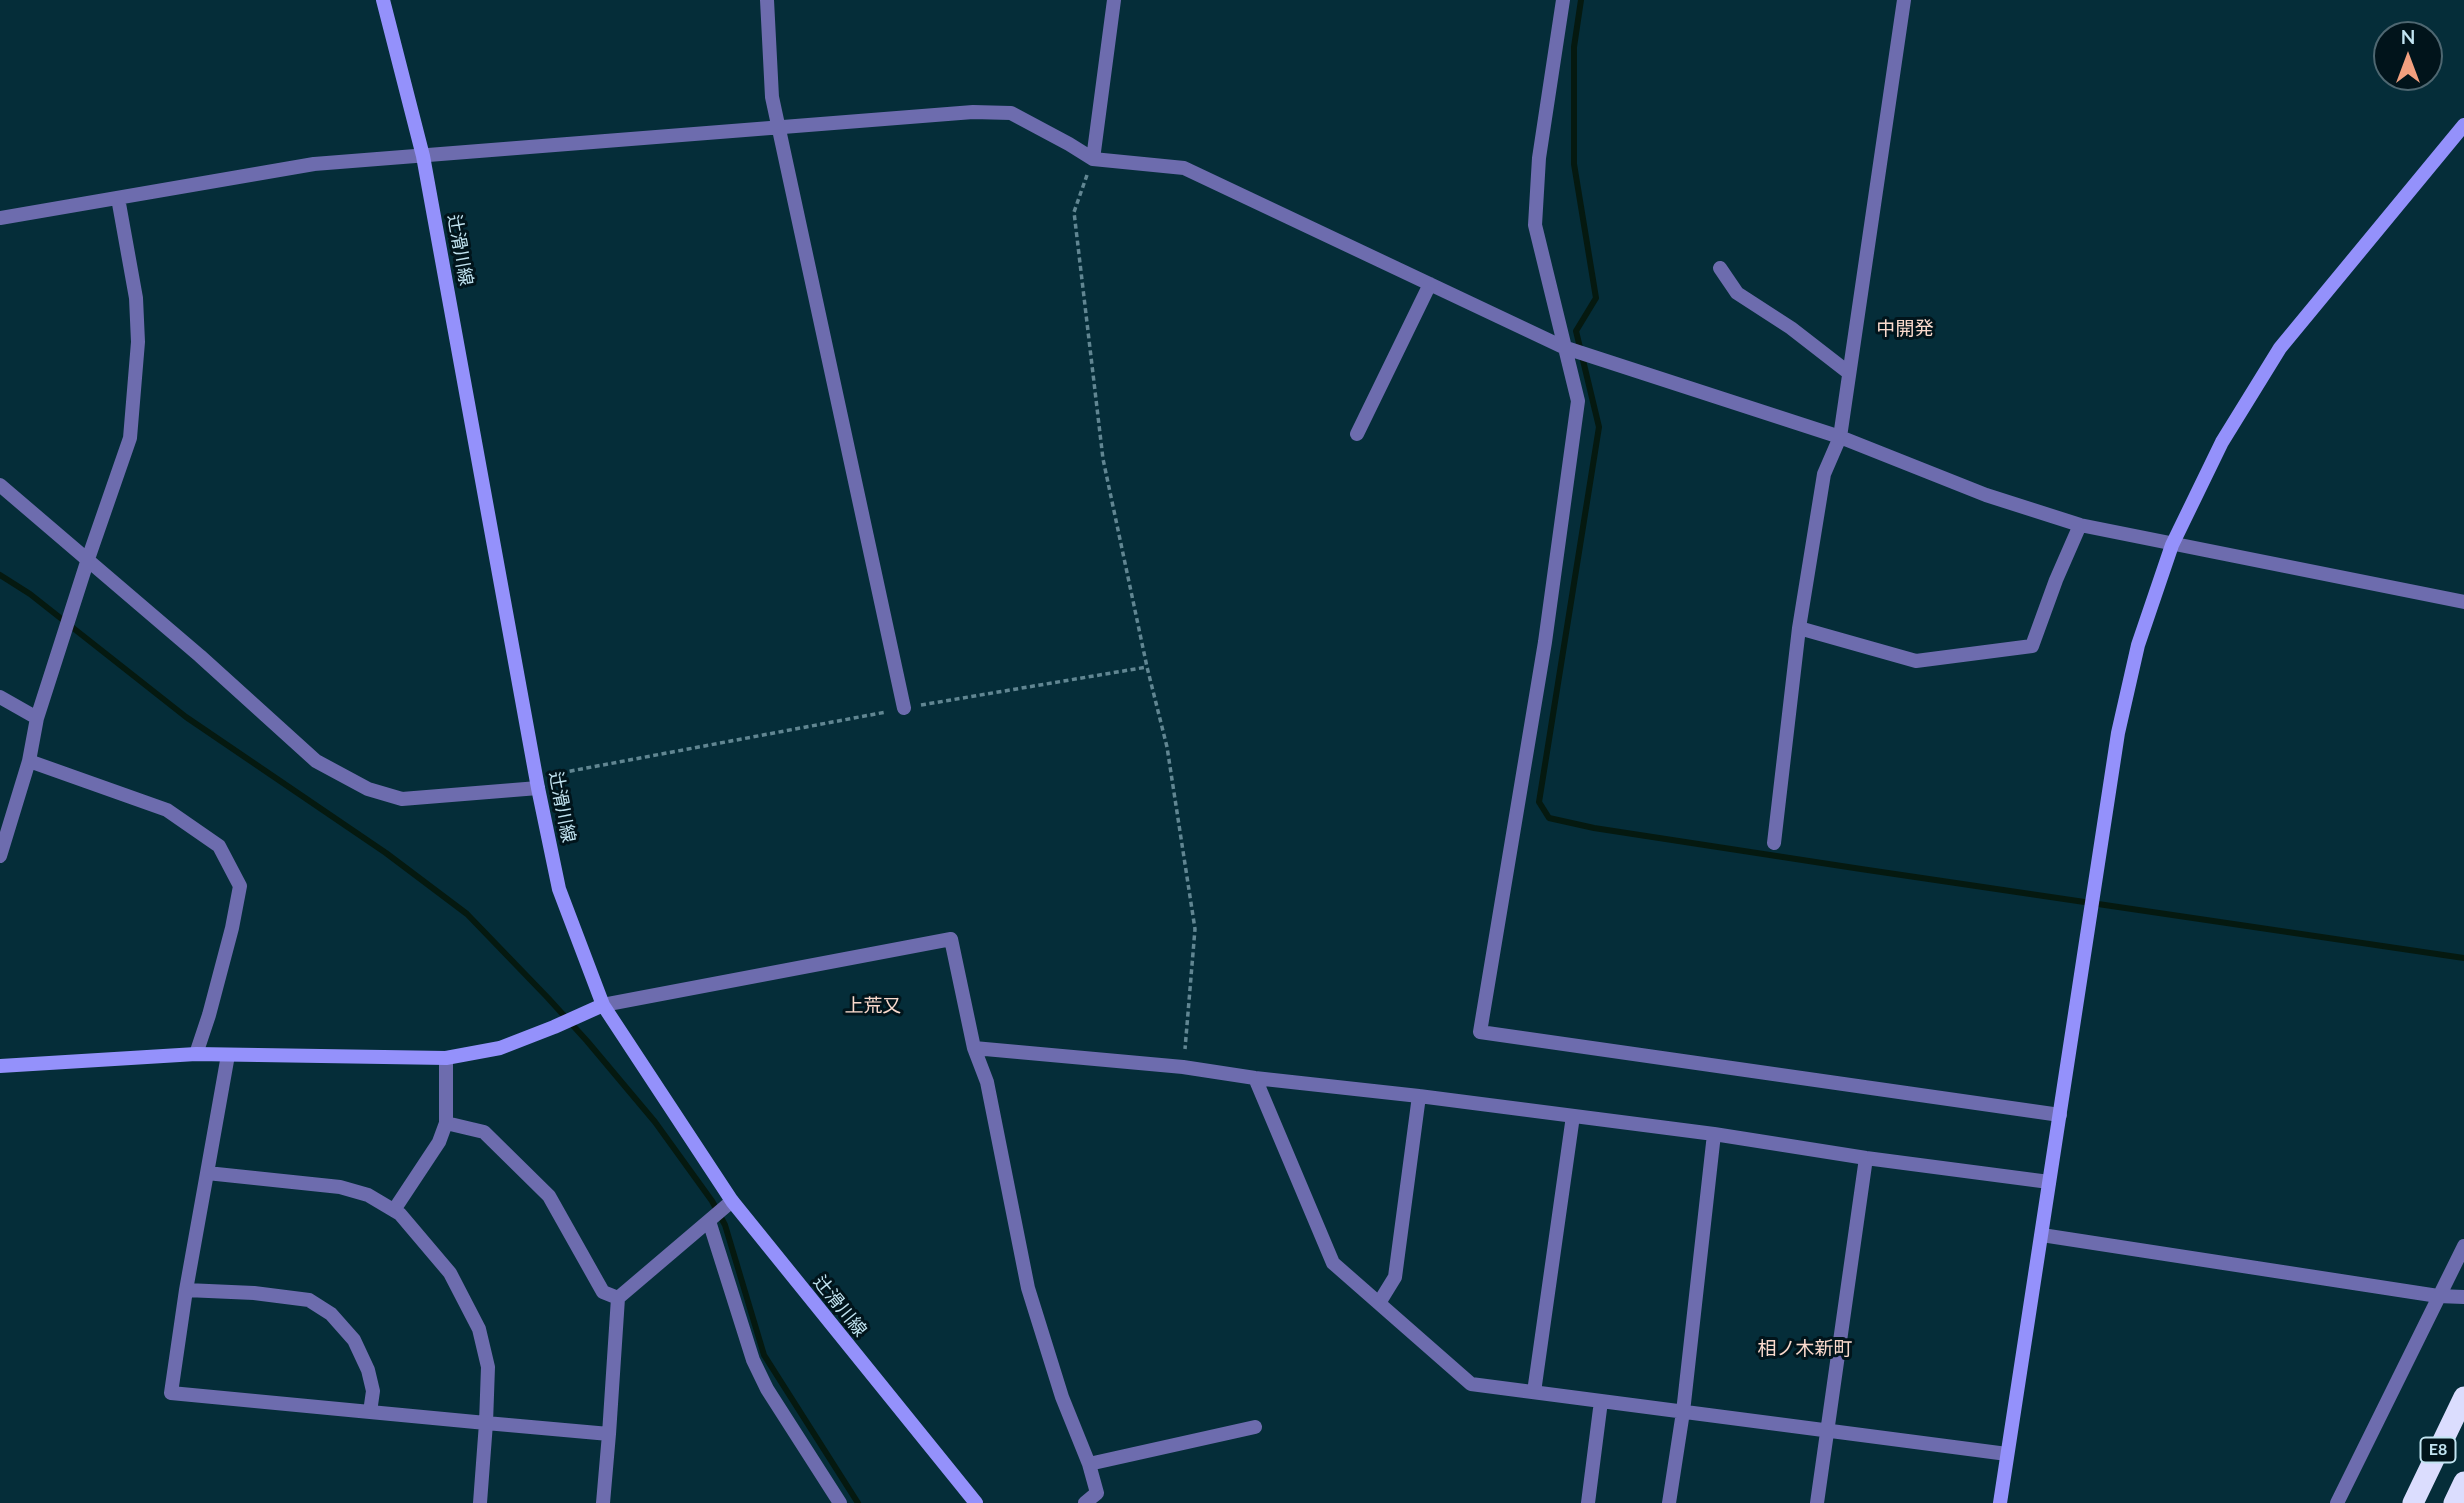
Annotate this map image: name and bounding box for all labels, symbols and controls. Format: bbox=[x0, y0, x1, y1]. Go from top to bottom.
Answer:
north arrow bbox=[2373, 21, 2443, 91]
text: N bbox=[2401, 25, 2415, 48]
street label: 辻滑川線 bbox=[443, 213, 477, 287]
district label: 中開発 bbox=[1877, 318, 1933, 340]
street label: 辻滑川線 bbox=[545, 770, 579, 844]
district label: 上荒又 bbox=[845, 995, 901, 1017]
street label: 辻滑川線 bbox=[809, 1271, 871, 1341]
district label: 相ノ木新町 bbox=[1758, 1338, 1852, 1360]
road number: E8 bbox=[2420, 1438, 2456, 1462]

